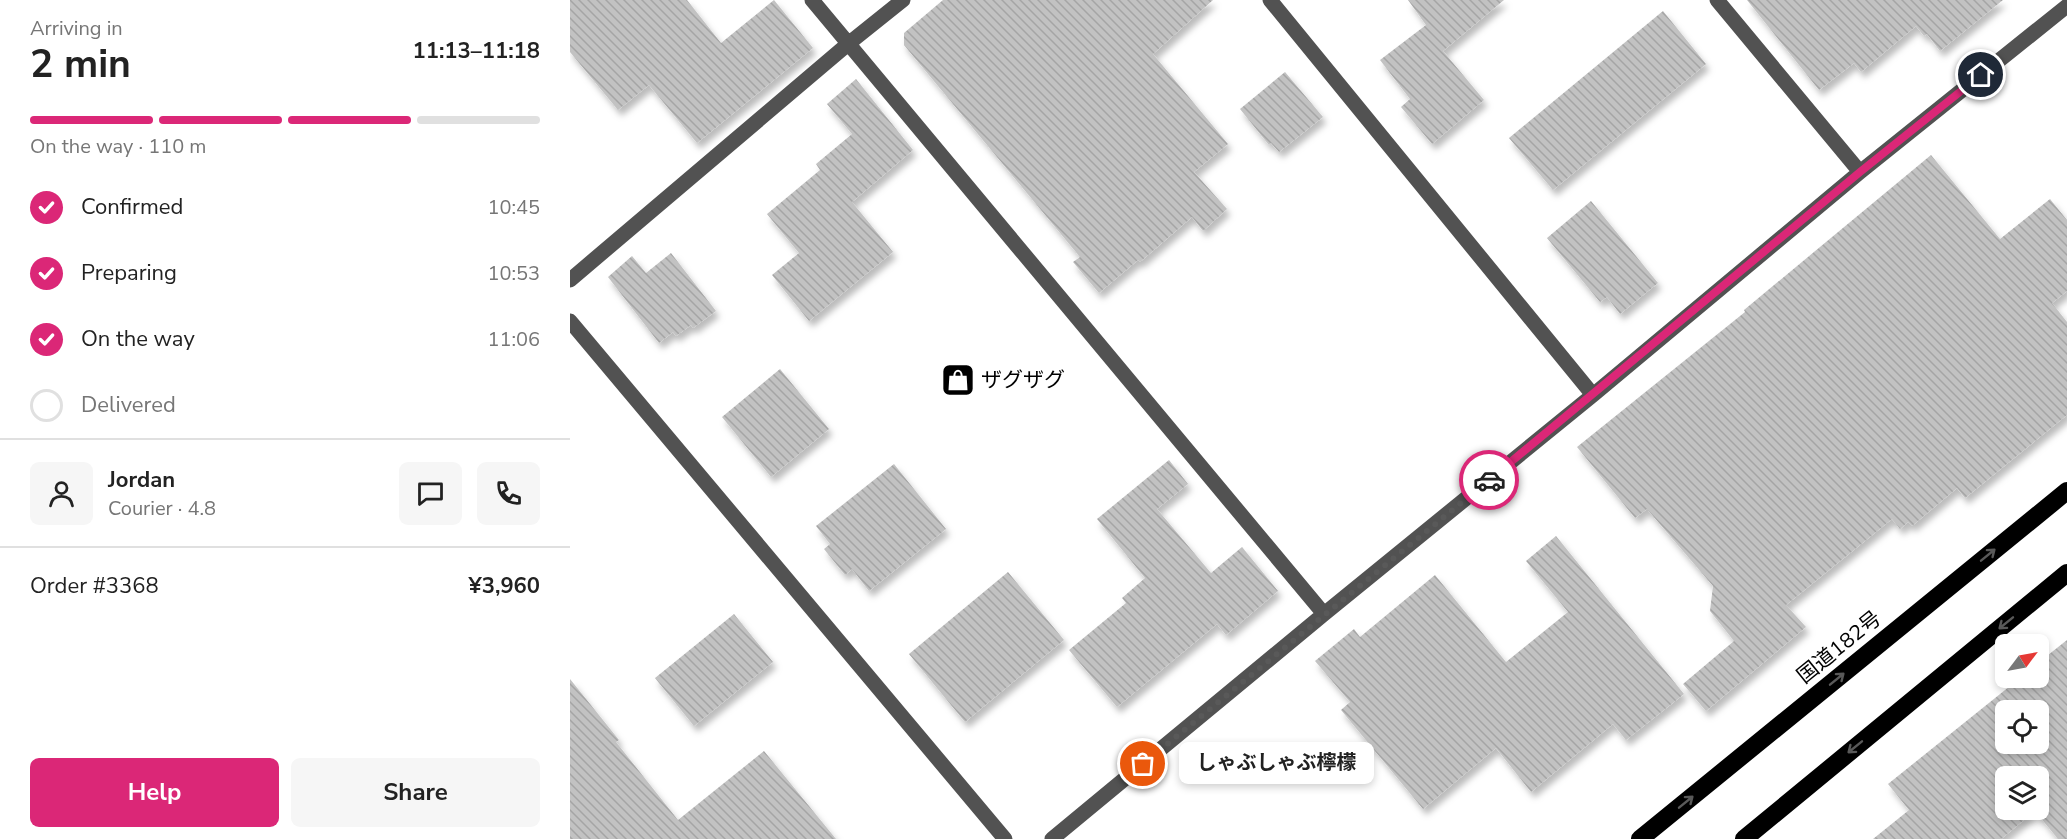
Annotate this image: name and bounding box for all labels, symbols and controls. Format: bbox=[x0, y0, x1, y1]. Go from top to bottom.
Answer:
text: Arriving in bbox=[30, 15, 123, 42]
text: 11:13–11:18 bbox=[412, 36, 540, 66]
text: 2 min bbox=[30, 38, 131, 91]
pin bbox=[1955, 49, 2006, 100]
icon: home bbox=[1964, 58, 1997, 91]
text: On the way · 110 m bbox=[30, 133, 206, 160]
icon: check bbox=[30, 191, 63, 224]
text: Confirmed bbox=[81, 192, 183, 222]
text: 10:45 bbox=[487, 194, 540, 221]
icon: check bbox=[30, 257, 63, 290]
text: Preparing bbox=[81, 258, 177, 288]
text: 10:53 bbox=[487, 260, 540, 287]
icon: check bbox=[30, 323, 63, 356]
text: On the way bbox=[81, 324, 195, 354]
text: 11:06 bbox=[487, 326, 540, 353]
shop icon: ザグザグ bbox=[940, 362, 976, 398]
place label: ザグザグ bbox=[981, 366, 1065, 394]
text: Delivered bbox=[81, 390, 176, 420]
courier bbox=[1459, 450, 1519, 510]
button: person bbox=[30, 462, 93, 525]
button: chat bbox=[399, 462, 462, 525]
button: phone bbox=[477, 462, 540, 525]
icon: car bbox=[1473, 464, 1506, 497]
text: Jordan bbox=[108, 465, 175, 495]
text: Courier · 4.8 bbox=[108, 495, 216, 522]
one-way arrow bbox=[1980, 549, 1996, 562]
text: Order #3368 bbox=[30, 571, 159, 601]
text: ¥3,960 bbox=[469, 571, 540, 601]
street label: 国道182号 bbox=[1791, 604, 1887, 690]
one-way arrow bbox=[1999, 616, 2014, 630]
north arrow bbox=[1995, 634, 2049, 688]
map controls bbox=[1995, 634, 2049, 820]
one-way arrow bbox=[1829, 672, 1845, 685]
button: locate bbox=[1995, 700, 2049, 754]
pin bbox=[1117, 738, 1168, 789]
one-way arrow bbox=[1848, 740, 1863, 754]
callout: しゃぶしゃぶ檸檬 bbox=[1179, 743, 1374, 785]
icon: bag bbox=[1126, 747, 1159, 780]
text: しゃぶしゃぶ檸檬 bbox=[1197, 749, 1357, 776]
button: Help bbox=[30, 758, 279, 827]
button: Share bbox=[291, 758, 540, 827]
button: layers bbox=[1995, 766, 2049, 820]
one-way arrow bbox=[1678, 795, 1693, 809]

